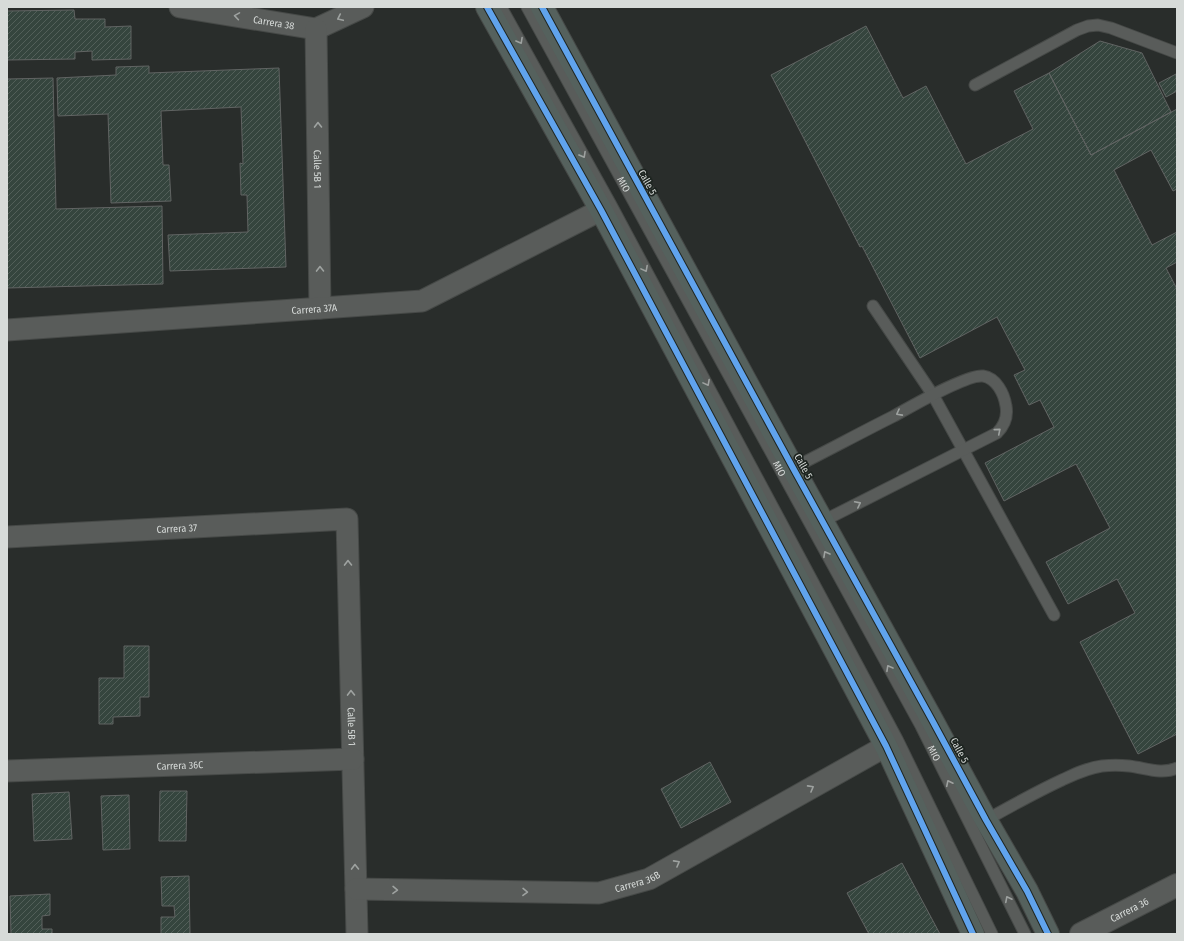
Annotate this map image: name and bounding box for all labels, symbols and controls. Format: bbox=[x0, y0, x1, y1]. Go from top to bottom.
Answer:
one-way arrow bbox=[234, 12, 240, 21]
one-way arrow bbox=[337, 13, 344, 21]
street label: Carrera 38 bbox=[252, 14, 295, 32]
one-way arrow bbox=[515, 37, 522, 44]
one-way arrow bbox=[314, 122, 322, 128]
street label: Calle 5B 1 bbox=[311, 150, 323, 188]
one-way arrow bbox=[578, 151, 585, 158]
street label: Calle 5 bbox=[635, 168, 659, 198]
street label: MIO bbox=[614, 175, 632, 195]
one-way arrow bbox=[640, 265, 648, 272]
one-way arrow bbox=[316, 266, 324, 272]
street label: Carrera 37A bbox=[291, 302, 338, 317]
one-way arrow bbox=[702, 379, 709, 387]
one-way arrow bbox=[895, 408, 903, 416]
one-way arrow bbox=[993, 428, 1000, 435]
street label: Calle 5 bbox=[791, 452, 815, 482]
street label: MIO bbox=[770, 459, 788, 479]
one-way arrow bbox=[853, 501, 861, 509]
street label: Carrera 37 bbox=[156, 522, 197, 536]
one-way arrow bbox=[823, 551, 831, 558]
one-way arrow bbox=[344, 560, 352, 566]
one-way arrow bbox=[886, 665, 893, 672]
one-way arrow bbox=[347, 690, 355, 696]
street label: Calle 5B 1 bbox=[345, 707, 357, 746]
street label: Calle 5 bbox=[948, 736, 971, 766]
street label: MIO bbox=[925, 744, 943, 763]
street label: Carrera 36C bbox=[156, 759, 203, 773]
one-way arrow bbox=[946, 780, 954, 787]
one-way arrow bbox=[807, 785, 814, 793]
one-way arrow bbox=[673, 861, 680, 868]
one-way arrow bbox=[351, 864, 359, 870]
street label: Carrera 36B bbox=[614, 869, 663, 895]
one-way arrow bbox=[392, 886, 398, 894]
one-way arrow bbox=[522, 888, 528, 896]
one-way arrow bbox=[1005, 896, 1013, 903]
street label: Carrera 36 bbox=[1108, 896, 1151, 925]

